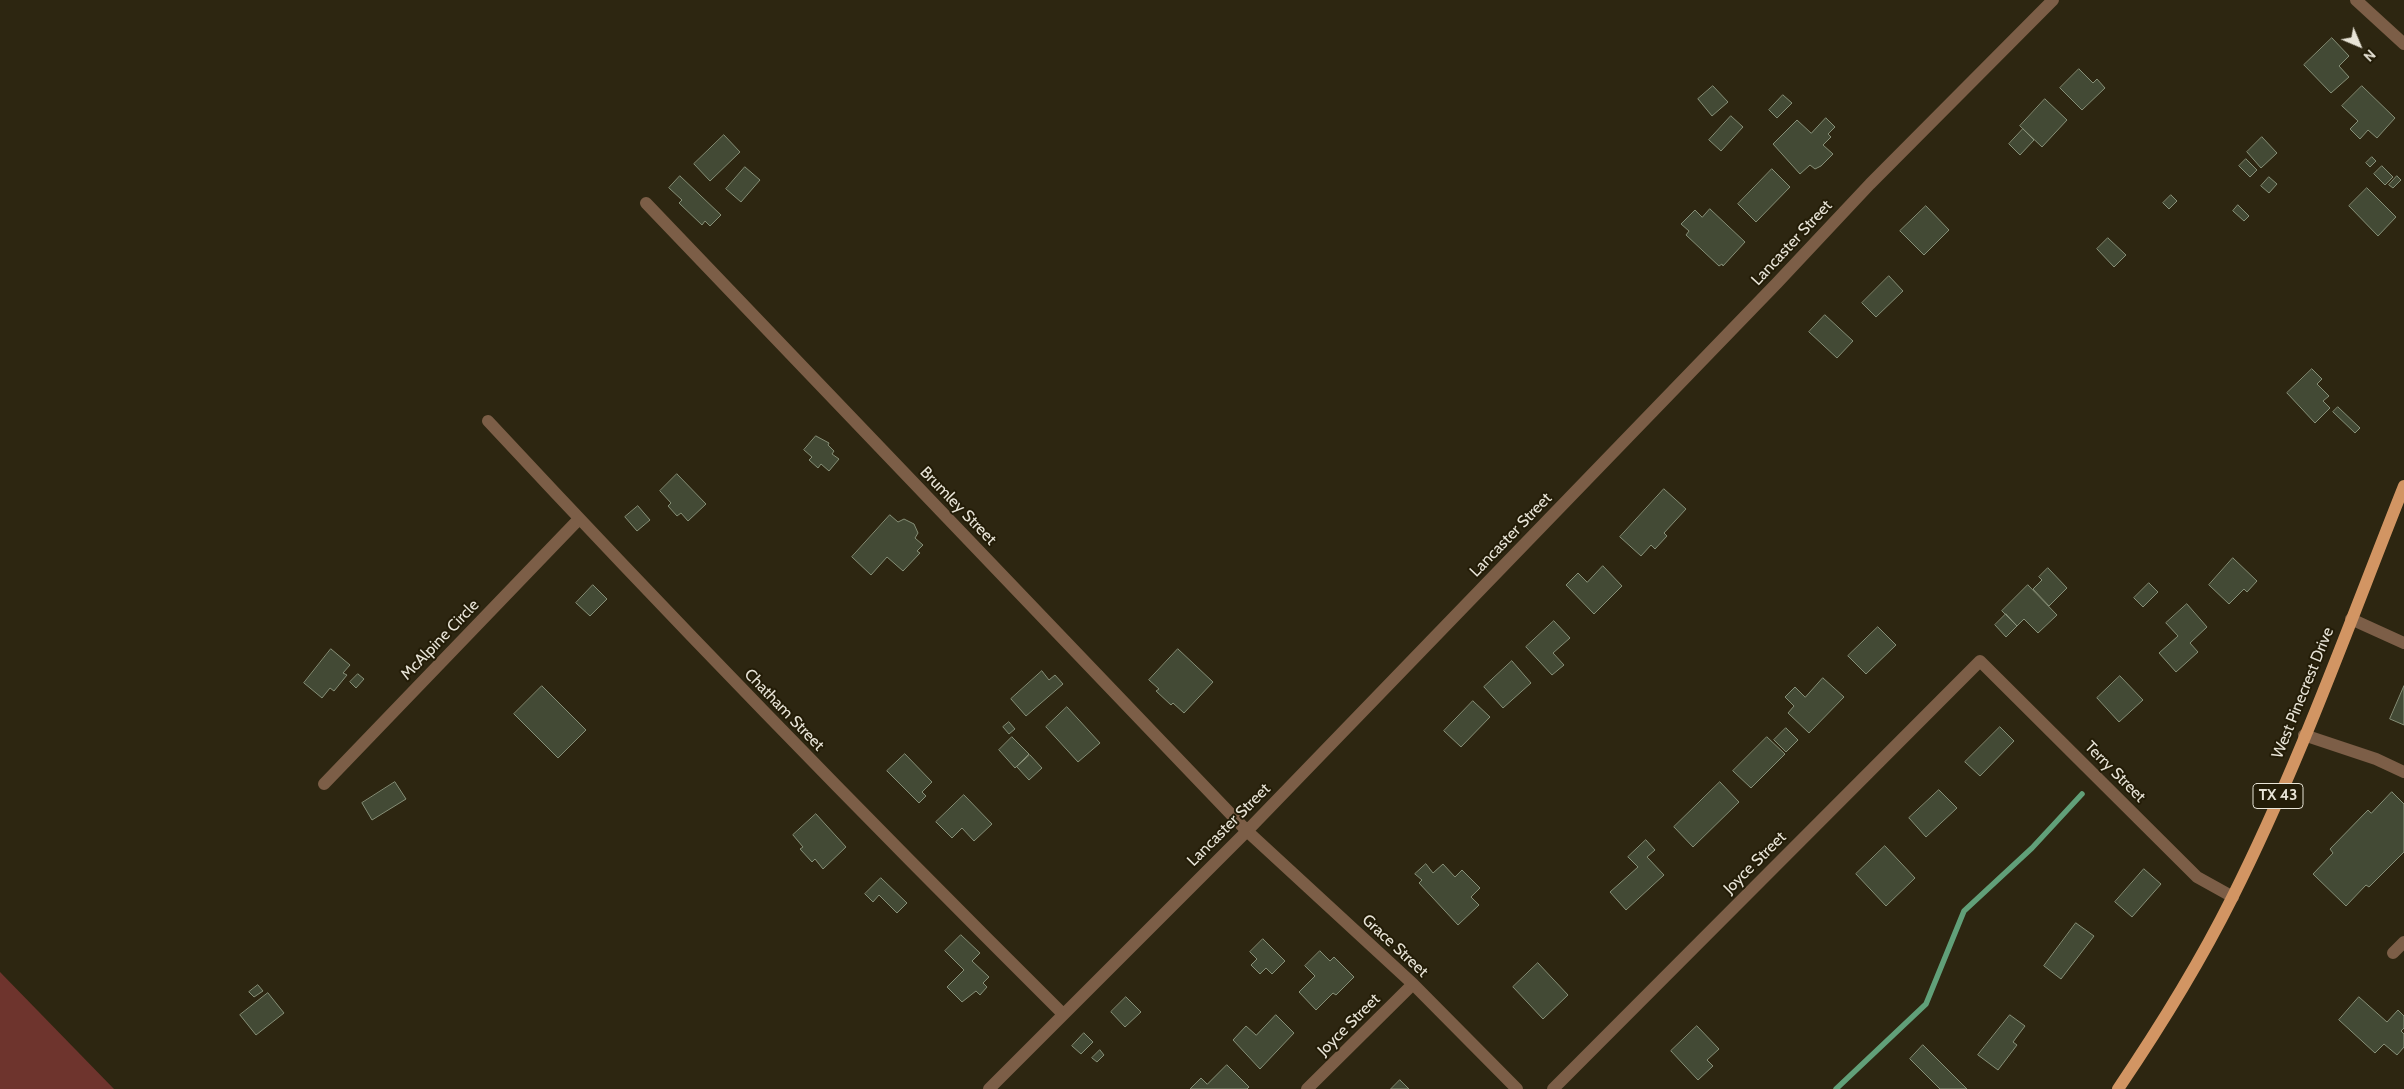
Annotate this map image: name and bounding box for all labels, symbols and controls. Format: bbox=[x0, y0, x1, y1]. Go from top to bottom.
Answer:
north arrow bbox=[2334, 20, 2384, 70]
text: N bbox=[2360, 46, 2379, 65]
street label: Lancaster Street bbox=[1748, 196, 1836, 290]
street label: Brumley Street bbox=[916, 463, 1000, 549]
street label: Lancaster Street bbox=[1466, 489, 1556, 581]
street label: McAlpine Circle bbox=[397, 596, 483, 684]
street label: West Pinecrest Drive bbox=[2268, 625, 2338, 761]
street label: Chatham Street bbox=[740, 665, 828, 755]
street label: Terry Street bbox=[2081, 738, 2149, 806]
street label: Lancaster Street bbox=[1183, 779, 1275, 871]
road number: TX 43 bbox=[2253, 784, 2303, 808]
street label: Joyce Street bbox=[1720, 828, 1790, 898]
street label: Grace Street bbox=[1358, 911, 1432, 981]
street label: Joyce Street bbox=[1314, 990, 1384, 1060]

